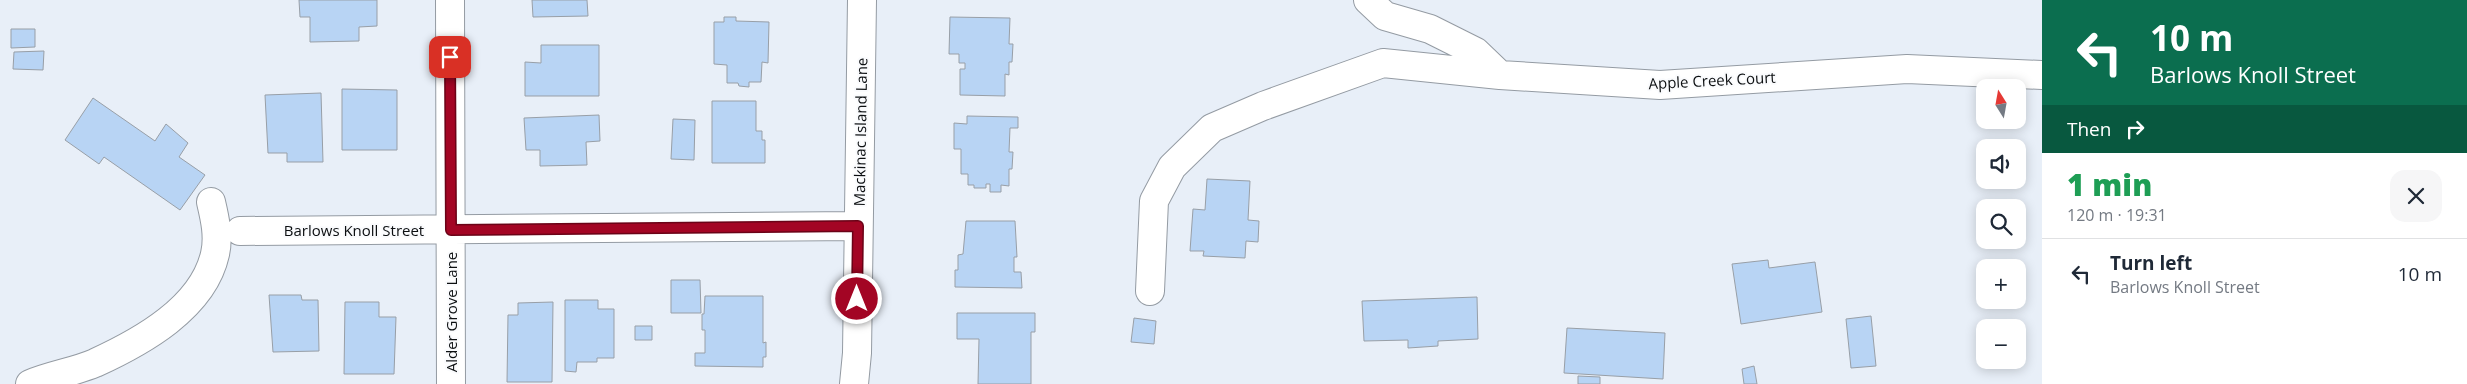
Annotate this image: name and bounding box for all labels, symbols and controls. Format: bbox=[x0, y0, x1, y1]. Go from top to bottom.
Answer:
text: 10 m bbox=[2150, 14, 2233, 61]
icon: left bbox=[2067, 20, 2132, 85]
pin bbox=[429, 36, 471, 78]
icon: arrive bbox=[436, 43, 464, 71]
street label: Mackinac Island Lane bbox=[849, 57, 871, 207]
text: Barlows Knoll Street bbox=[2150, 59, 2356, 89]
street label: Apple Creek Court bbox=[1648, 67, 1776, 93]
north arrow bbox=[1976, 79, 2026, 129]
map controls bbox=[1976, 79, 2026, 369]
icon: right bbox=[2121, 115, 2149, 143]
text: Then bbox=[2067, 116, 2111, 142]
button: sound bbox=[1976, 139, 2026, 189]
text: 1 min bbox=[2067, 164, 2152, 205]
button: close bbox=[2390, 170, 2442, 222]
button: search bbox=[1976, 199, 2026, 249]
text: 120 m · 19:31 bbox=[2067, 204, 2167, 226]
street label: Barlows Knoll Street bbox=[284, 220, 424, 240]
text: Turn left bbox=[2110, 250, 2192, 276]
street label: Alder Grove Lane bbox=[441, 252, 461, 372]
button: + bbox=[1976, 259, 2026, 309]
icon: left bbox=[2067, 260, 2095, 288]
text: 10 m bbox=[2398, 261, 2442, 287]
position arrow bbox=[830, 272, 882, 324]
text: Barlows Knoll Street bbox=[2110, 276, 2260, 298]
button: − bbox=[1976, 319, 2026, 369]

